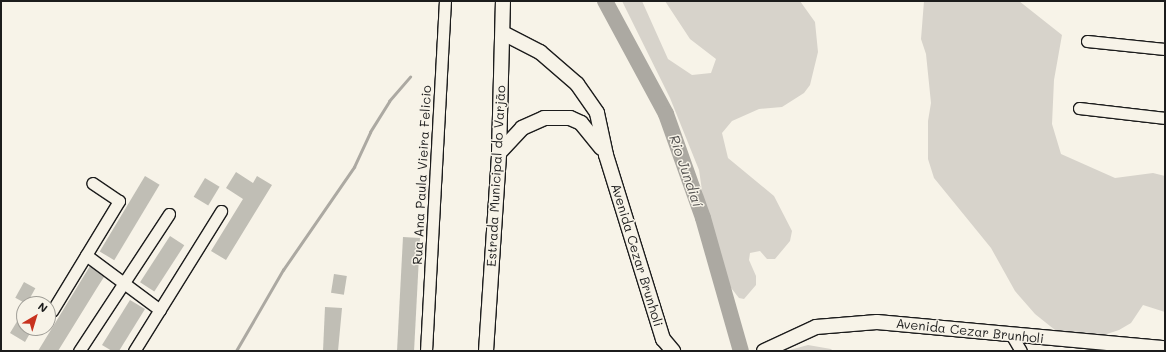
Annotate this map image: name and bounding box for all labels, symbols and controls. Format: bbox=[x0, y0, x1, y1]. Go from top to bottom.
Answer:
street label: Rua Ana Paula Vieira Felicio bbox=[410, 85, 434, 265]
street label: Estrada Municipal do Varjão bbox=[483, 85, 509, 267]
water label: Rio Jundiaí bbox=[666, 133, 706, 209]
street label: Avenida Cezar Brunholi bbox=[608, 182, 666, 328]
north arrow bbox=[16, 296, 56, 336]
text: N bbox=[35, 298, 51, 315]
street label: Avenida Cezar Brunholi bbox=[895, 315, 1045, 347]

